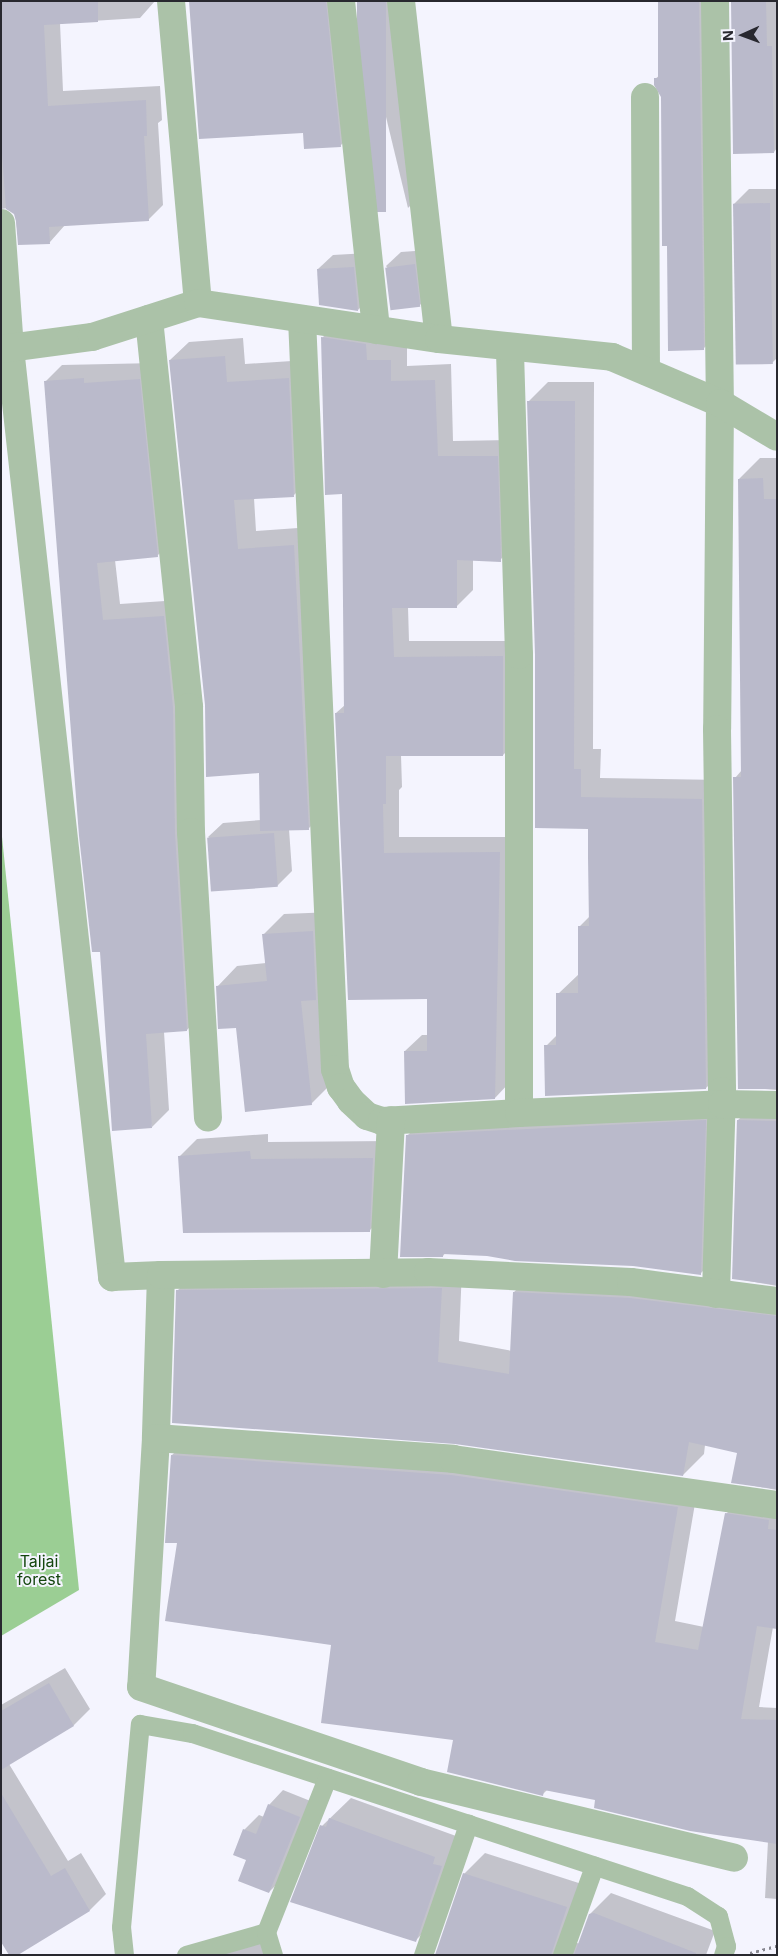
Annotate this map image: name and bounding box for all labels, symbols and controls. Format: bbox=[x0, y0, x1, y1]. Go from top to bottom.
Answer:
north arrow bbox=[718, 10, 768, 60]
text: N bbox=[719, 30, 736, 41]
park label: Taljai forest bbox=[17, 1551, 61, 1589]

